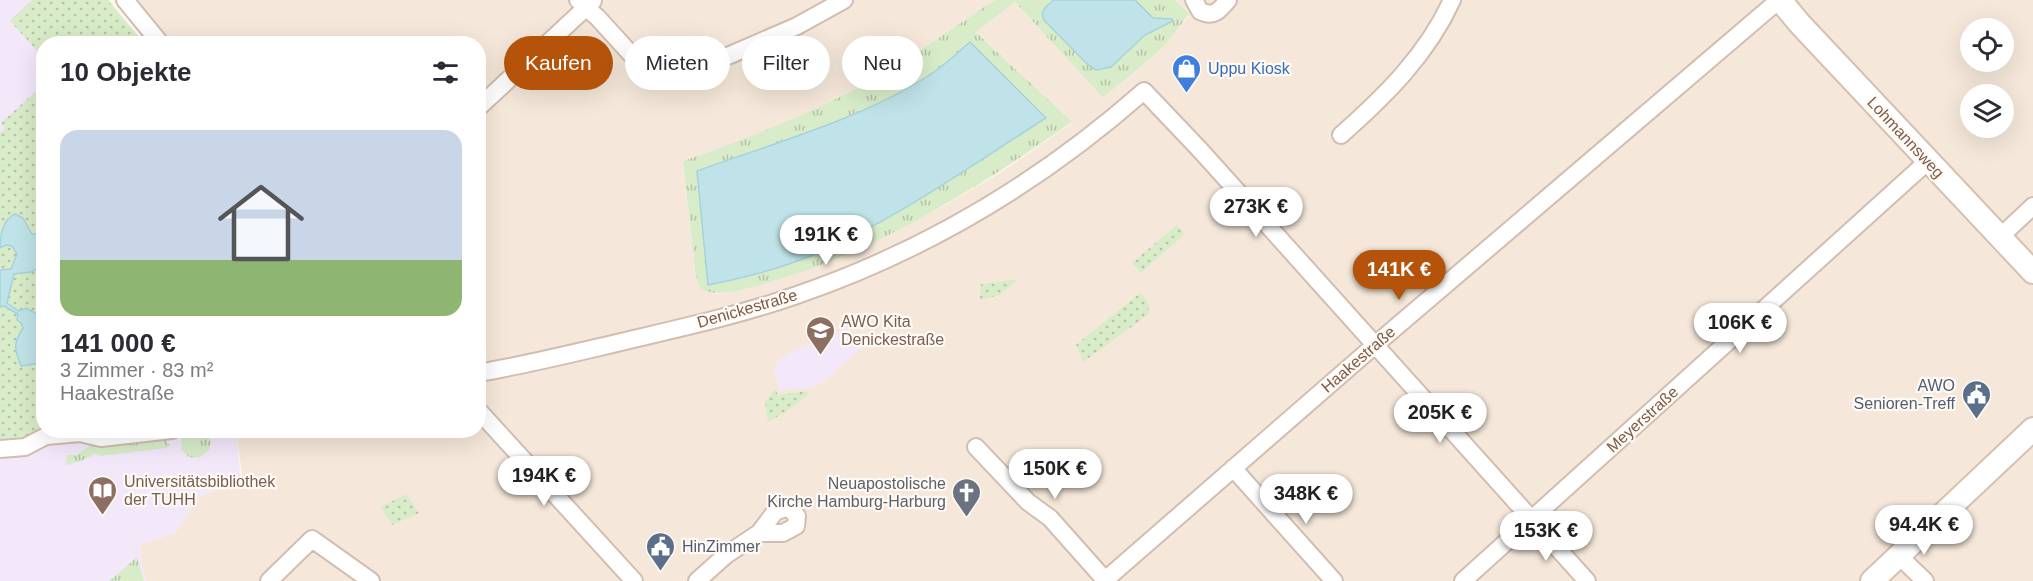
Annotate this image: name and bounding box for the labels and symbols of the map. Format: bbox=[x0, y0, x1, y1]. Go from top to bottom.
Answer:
shop icon: Uppu Kiosk bbox=[1171, 52, 1203, 94]
place label: Uppu Kiosk bbox=[1208, 60, 1291, 77]
street label: Lohmannsweg bbox=[1864, 93, 1947, 181]
pin: 273K € bbox=[1207, 187, 1305, 238]
pin: 191K € bbox=[777, 215, 875, 266]
pin: 141K € bbox=[1350, 250, 1448, 301]
street label: Denickestraße bbox=[695, 286, 799, 331]
pin: 106K € bbox=[1691, 303, 1789, 354]
place label: AWO Kita Denickestraße bbox=[841, 313, 944, 348]
school or university icon: AWO Kita Denickestraße bbox=[804, 314, 836, 356]
street label: Haakestraße bbox=[1318, 323, 1399, 396]
place label: AWO Senioren-Treff bbox=[1854, 377, 1956, 412]
public building icon: AWO Senioren-Treff bbox=[1960, 378, 1992, 420]
street label: Meyerstraße bbox=[1603, 383, 1681, 456]
pin: 205K € bbox=[1391, 393, 1489, 444]
pin: 150K € bbox=[1006, 449, 1104, 500]
pin: 194K € bbox=[495, 456, 593, 507]
place label: Universitätsbibliothek der TUHH bbox=[124, 473, 276, 508]
library icon: Universitätsbibliothek der TUHH bbox=[87, 474, 119, 516]
pin: 348K € bbox=[1257, 474, 1355, 525]
place label: Neuapostolische Kirche Hamburg-Harburg bbox=[767, 475, 946, 510]
church icon: Neuapostolische Kirche Hamburg-Harburg bbox=[951, 476, 983, 518]
pin: 94.4K € bbox=[1869, 505, 1979, 556]
pin: 153K € bbox=[1497, 511, 1595, 562]
public building icon: HinZimmer bbox=[645, 530, 677, 572]
place label: HinZimmer bbox=[682, 538, 761, 555]

